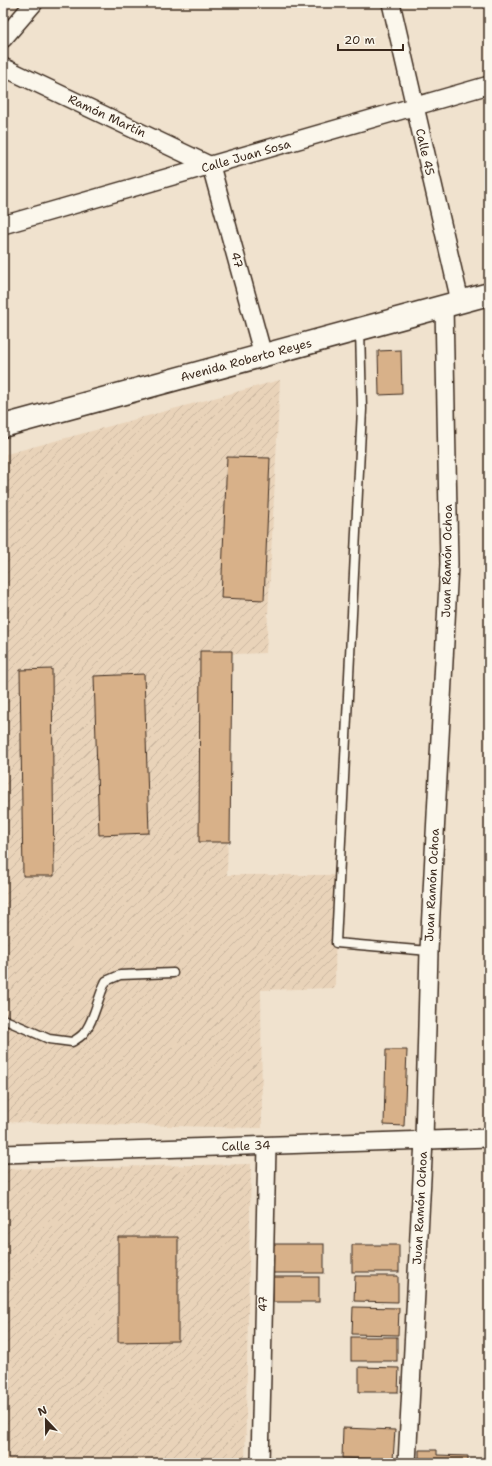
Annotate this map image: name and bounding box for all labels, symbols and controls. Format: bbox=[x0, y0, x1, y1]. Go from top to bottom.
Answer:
scale bar bbox=[338, 26, 403, 52]
text: 20 m bbox=[344, 32, 375, 48]
street label: Ramón Martín bbox=[66, 91, 148, 141]
street label: Calle 45 bbox=[412, 127, 438, 177]
street label: Calle Juan Sosa bbox=[199, 135, 293, 176]
street label: 47 bbox=[227, 250, 247, 270]
street label: Avenida Roberto Reyes bbox=[179, 335, 313, 385]
street label: Juan Ramón Ochoa bbox=[438, 504, 456, 618]
street label: Juan Ramón Ochoa bbox=[421, 827, 443, 942]
street label: Calle 34 bbox=[221, 1137, 271, 1155]
street label: Juan Ramón Ochoa bbox=[409, 1150, 431, 1265]
street label: 47 bbox=[255, 1296, 271, 1312]
north arrow bbox=[26, 1400, 66, 1440]
text: N bbox=[36, 1402, 50, 1420]

